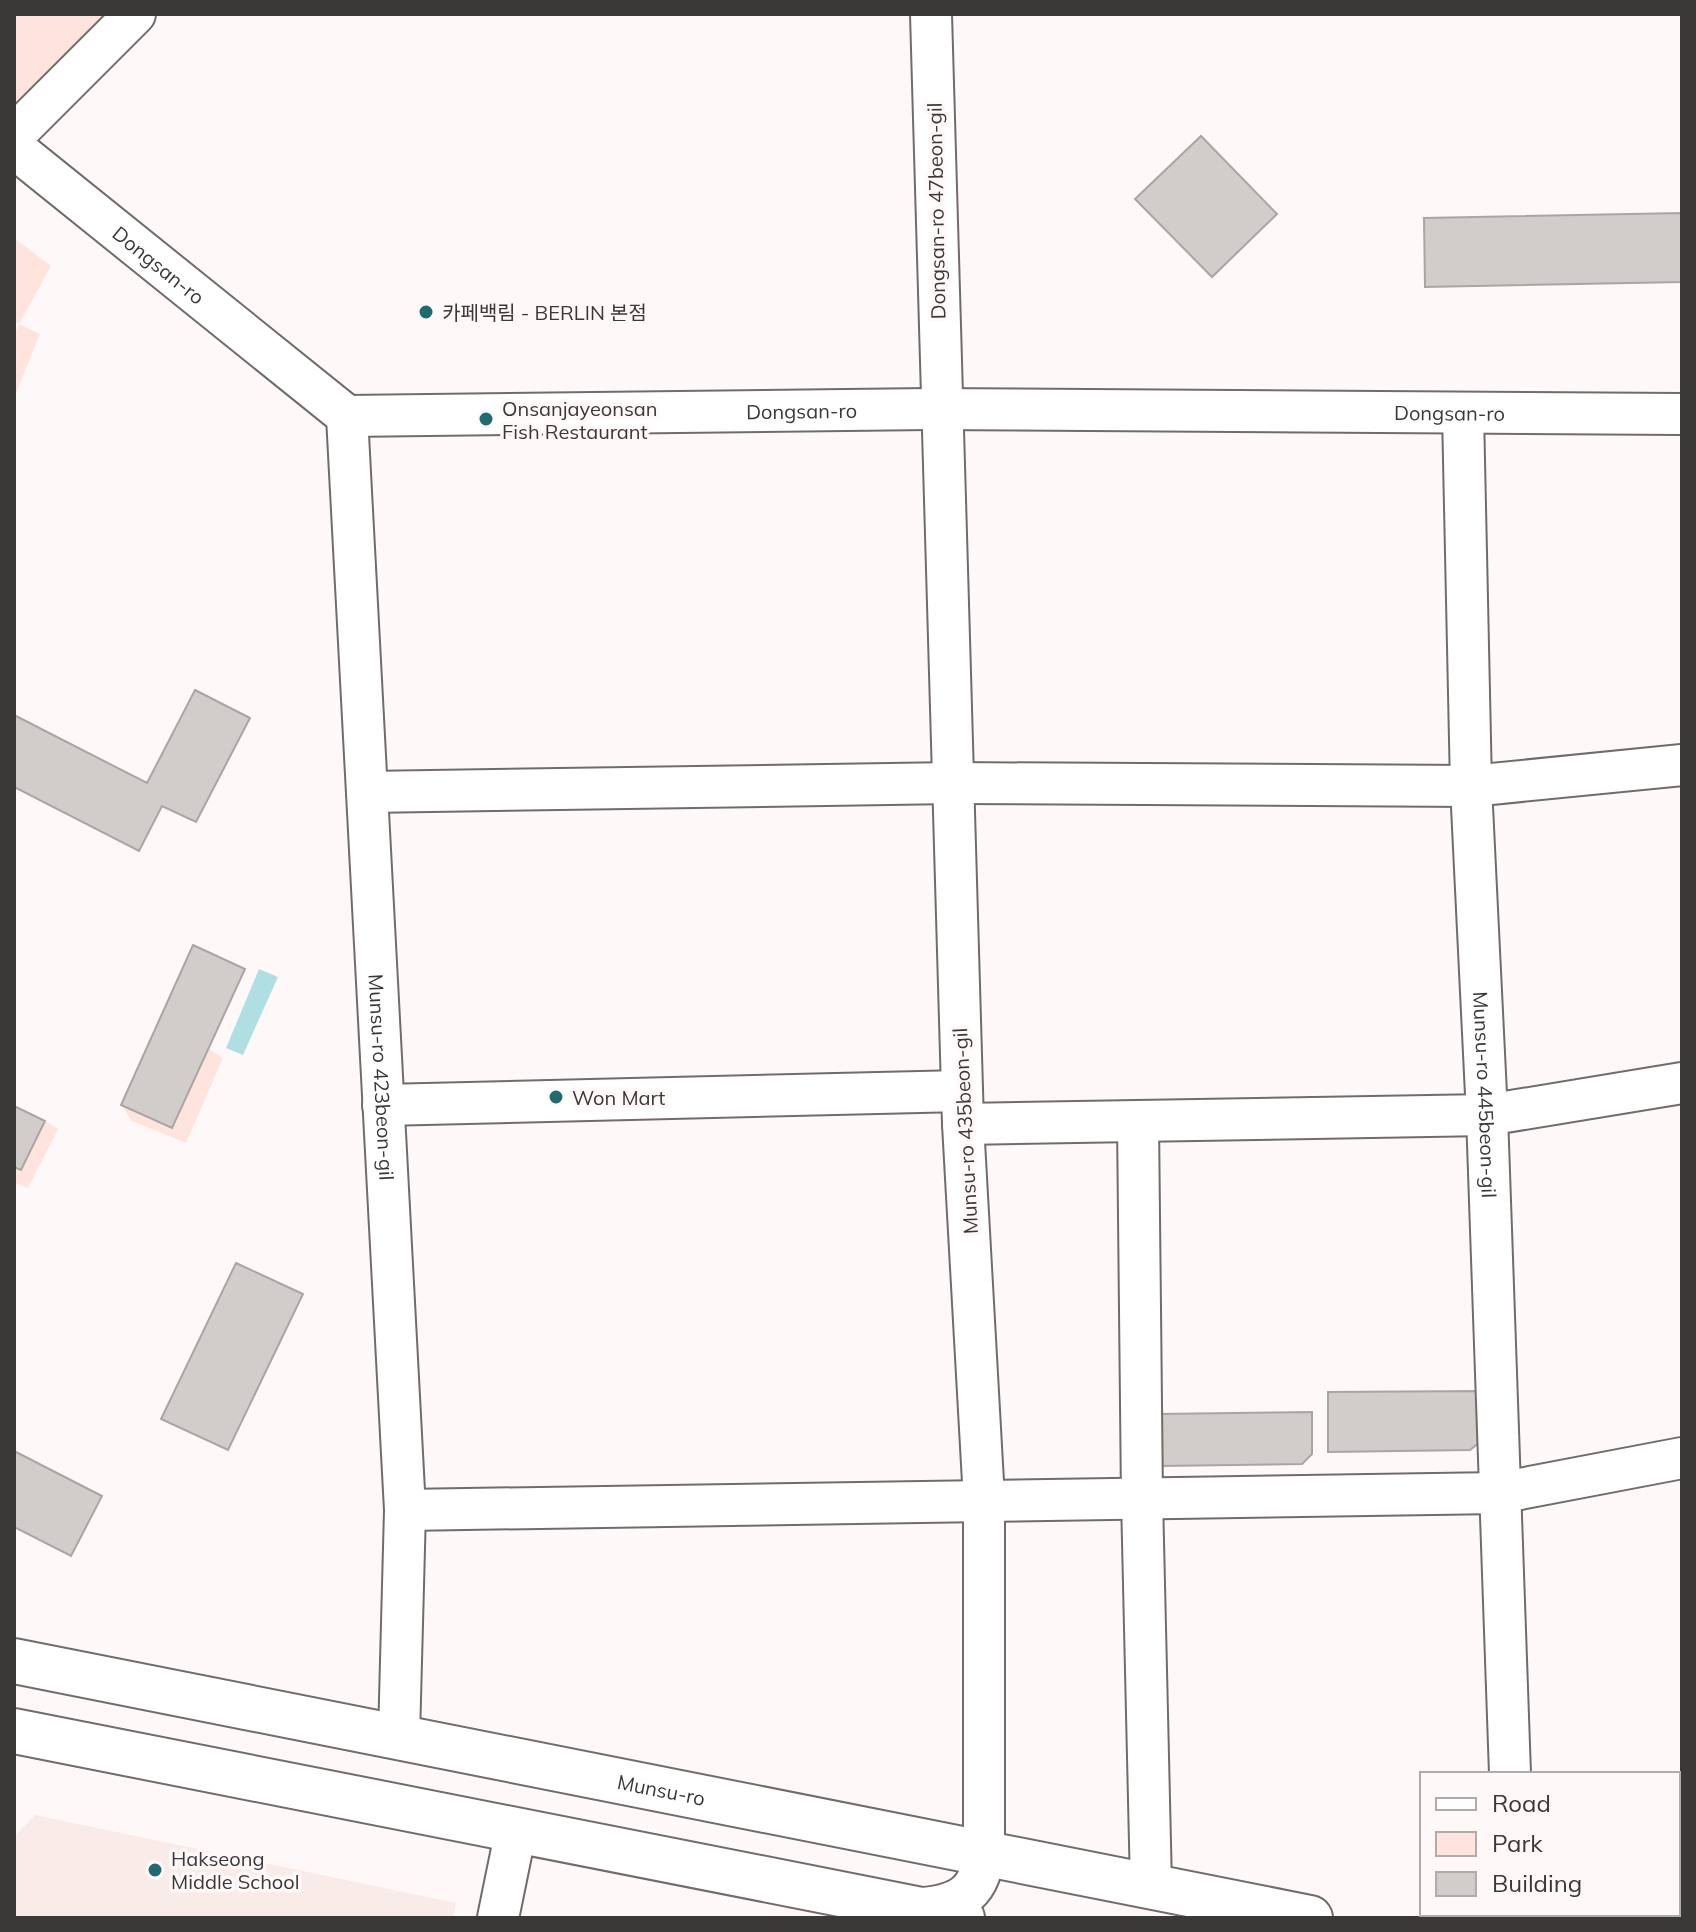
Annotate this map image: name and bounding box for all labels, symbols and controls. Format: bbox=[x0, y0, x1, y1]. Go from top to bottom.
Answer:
street label: Dongsan-ro 47beon-gil bbox=[922, 103, 950, 319]
street label: Dongsan-ro bbox=[108, 220, 210, 309]
place label: 카페백림 - BERLIN 본점 bbox=[442, 300, 647, 325]
marker: 카페백림 - BERLIN 본점 bbox=[417, 303, 435, 321]
place label: Onsanjayeonsan Fish Restaurant bbox=[502, 396, 658, 444]
street label: Dongsan-ro bbox=[746, 397, 857, 424]
street label: Dongsan-ro bbox=[1394, 400, 1505, 425]
marker: Onsanjayeonsan Fish Restaurant bbox=[477, 410, 495, 428]
street label: Munsu-ro 423beon-gil bbox=[364, 973, 400, 1181]
street label: Munsu-ro 445beon-gil bbox=[1468, 991, 1502, 1198]
street label: Munsu-ro 435beon-gil bbox=[947, 1027, 983, 1235]
place label: Won Mart bbox=[572, 1085, 665, 1110]
marker: Won Mart bbox=[547, 1088, 565, 1106]
street label: Munsu-ro bbox=[615, 1768, 707, 1810]
legend bbox=[1420, 1772, 1680, 1916]
text: Road bbox=[1492, 1788, 1551, 1818]
text: Park bbox=[1492, 1828, 1543, 1858]
place label: Hakseong Middle School bbox=[171, 1846, 299, 1894]
marker: Hakseong Middle School bbox=[146, 1861, 164, 1879]
text: Building bbox=[1492, 1868, 1582, 1898]

